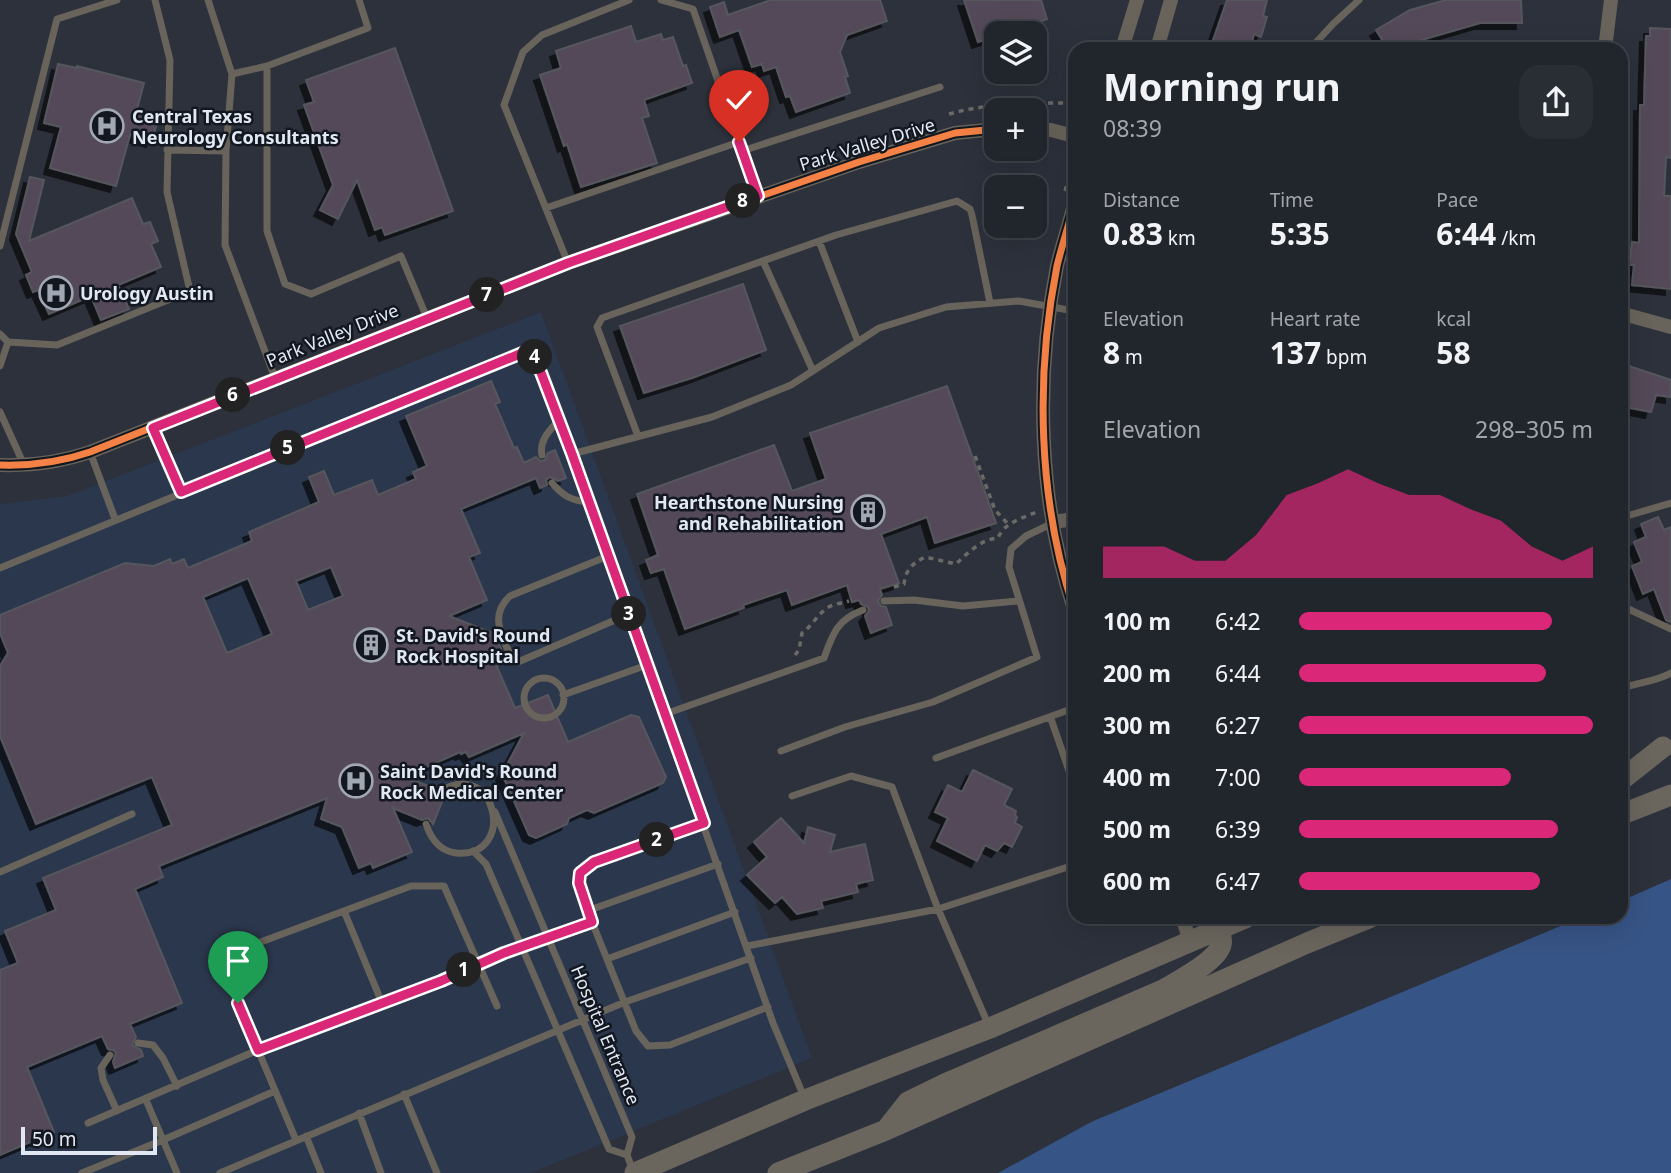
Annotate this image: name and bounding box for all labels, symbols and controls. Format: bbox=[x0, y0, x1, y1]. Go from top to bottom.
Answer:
map controls bbox=[984, 21, 1047, 238]
button: layers bbox=[984, 21, 1047, 84]
text: Morning run bbox=[1103, 60, 1341, 112]
button: share bbox=[1519, 65, 1593, 139]
pin bbox=[709, 70, 769, 142]
icon: check bbox=[720, 81, 758, 119]
button: + bbox=[984, 98, 1047, 161]
place label: Central Texas Neurology Consultants bbox=[132, 104, 339, 149]
hospital icon: Central Texas Neurology Consultants bbox=[88, 107, 126, 145]
street label: Park Valley Drive bbox=[796, 112, 938, 176]
text: 08:39 bbox=[1103, 112, 1162, 144]
button: − bbox=[984, 175, 1047, 238]
pin: 8 bbox=[726, 184, 760, 218]
text: 8 bbox=[737, 187, 748, 213]
text: Distance bbox=[1103, 187, 1180, 213]
text: Time bbox=[1270, 187, 1314, 213]
text: Pace bbox=[1436, 187, 1478, 213]
text: 0.83 bbox=[1103, 213, 1163, 254]
text: 5:35 bbox=[1270, 213, 1330, 254]
text: 6:44 bbox=[1436, 213, 1496, 254]
text: km bbox=[1163, 225, 1196, 251]
text: /km bbox=[1496, 225, 1536, 251]
hospital icon: Urology Austin bbox=[37, 274, 75, 312]
pin: 7 bbox=[470, 278, 504, 312]
place label: Urology Austin bbox=[80, 281, 214, 305]
text: 7 bbox=[481, 281, 492, 307]
street label: Park Valley Drive bbox=[262, 298, 402, 372]
text: Elevation bbox=[1103, 306, 1184, 332]
text: Heart rate bbox=[1270, 306, 1360, 332]
text: kcal bbox=[1436, 306, 1471, 332]
text: 8 bbox=[1103, 332, 1120, 373]
text: 137 bbox=[1270, 332, 1321, 373]
text: 58 bbox=[1436, 332, 1471, 373]
pin: 4 bbox=[518, 340, 552, 374]
text: 4 bbox=[529, 343, 540, 369]
text: m bbox=[1120, 344, 1143, 370]
text: bpm bbox=[1321, 344, 1367, 370]
pin: 6 bbox=[216, 378, 250, 412]
text: 6 bbox=[227, 381, 238, 407]
text: Elevation bbox=[1103, 413, 1201, 445]
text: 298–305 m bbox=[1475, 413, 1593, 445]
pin: 5 bbox=[270, 430, 306, 466]
text: 5 bbox=[282, 434, 293, 460]
place label: Hearthstone Nursing and Rehabilitation bbox=[654, 490, 844, 535]
building icon: Hearthstone Nursing and Rehabilitation bbox=[849, 493, 887, 531]
pin: 3 bbox=[612, 596, 646, 632]
text: 3 bbox=[623, 600, 634, 626]
text: 100 m bbox=[1103, 605, 1171, 637]
text: 6:42 bbox=[1215, 605, 1261, 637]
place label: St. David's Round Rock Hospital bbox=[396, 623, 550, 668]
building icon: St. David's Round Rock Hospital bbox=[352, 626, 390, 664]
text: 200 m bbox=[1103, 657, 1171, 689]
text: 6:44 bbox=[1215, 657, 1261, 689]
text: 300 m bbox=[1103, 709, 1171, 741]
text: 6:27 bbox=[1215, 709, 1261, 741]
place label: Saint David's Round Rock Medical Center bbox=[380, 759, 563, 804]
text: 400 m bbox=[1103, 761, 1171, 793]
text: 7:00 bbox=[1215, 761, 1261, 793]
hospital icon: Saint David's Round Rock Medical Center bbox=[337, 762, 375, 800]
text: 500 m bbox=[1103, 813, 1171, 845]
text: 6:39 bbox=[1215, 813, 1261, 845]
pin: 2 bbox=[640, 822, 674, 858]
text: 2 bbox=[651, 826, 662, 852]
text: 600 m bbox=[1103, 865, 1171, 897]
text: 6:47 bbox=[1215, 865, 1261, 897]
pin bbox=[208, 931, 268, 1003]
icon: arrive bbox=[219, 942, 257, 980]
pin: 1 bbox=[447, 953, 482, 988]
text: 1 bbox=[458, 956, 469, 982]
street label: Hospital Entrance bbox=[566, 962, 646, 1108]
scale bar bbox=[21, 1124, 158, 1156]
text: 50 m bbox=[32, 1126, 76, 1152]

